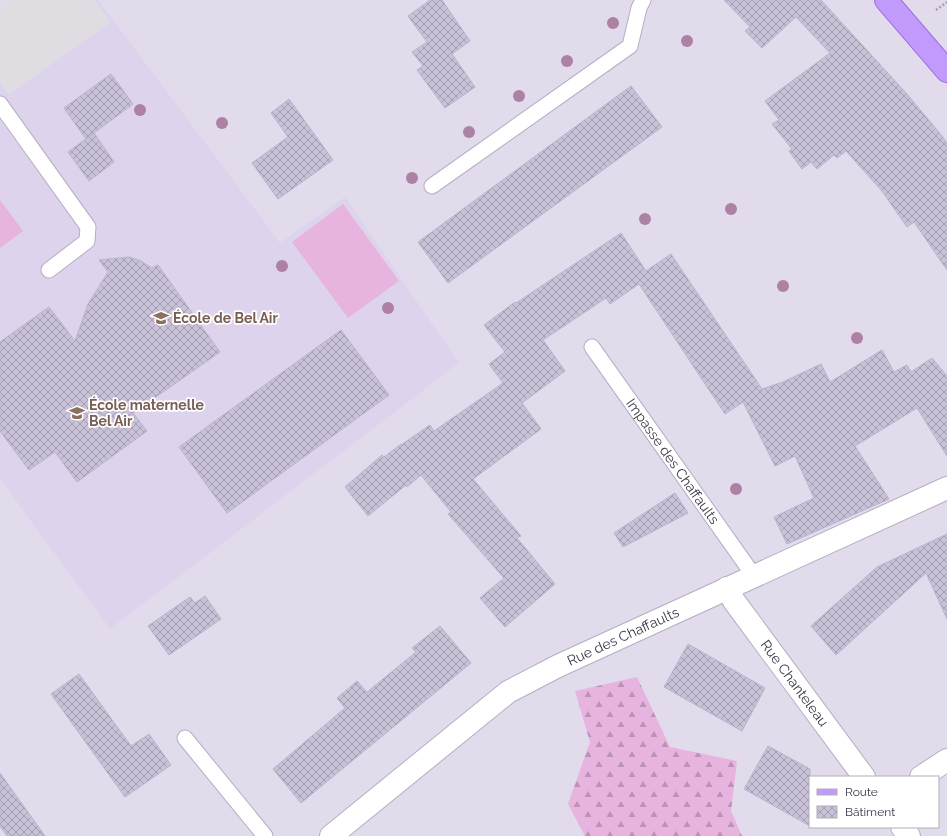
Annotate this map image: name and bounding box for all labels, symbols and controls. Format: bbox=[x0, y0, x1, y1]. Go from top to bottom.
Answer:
school or university icon: École de Bel Air bbox=[152, 309, 170, 327]
place label: École de Bel Air bbox=[173, 309, 278, 326]
street label: Impasse des Chaffaults bbox=[623, 395, 723, 527]
place label: École maternelle Bel Air bbox=[89, 396, 205, 429]
school or university icon: École maternelle Bel Air bbox=[68, 404, 86, 422]
street label: Rue des Chaffaults bbox=[565, 604, 682, 669]
street label: Rue Chanteleau bbox=[758, 637, 832, 730]
legend bbox=[809, 776, 939, 828]
text: Route bbox=[845, 785, 878, 799]
text: Bâtiment bbox=[845, 805, 895, 819]

